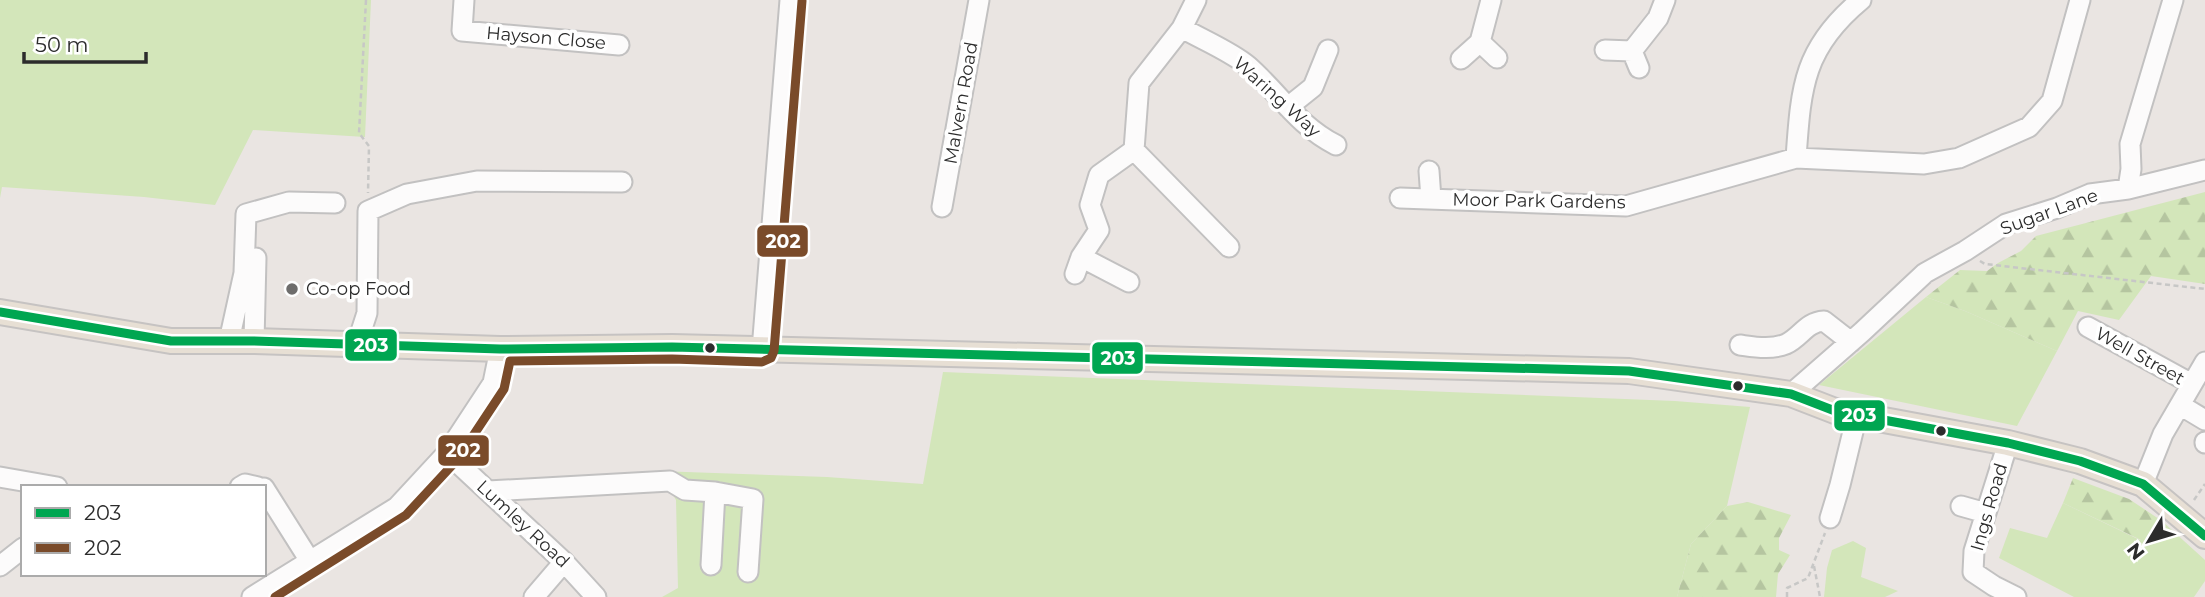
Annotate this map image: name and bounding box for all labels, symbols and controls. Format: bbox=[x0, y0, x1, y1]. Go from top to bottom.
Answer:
scale bar bbox=[24, 21, 147, 65]
street label: Hayson Close bbox=[485, 22, 607, 54]
text: 50 m bbox=[35, 32, 89, 57]
street label: Malvern Road bbox=[939, 40, 983, 166]
street label: Waring Way bbox=[1229, 52, 1325, 142]
street label: Sugar Lane bbox=[1997, 184, 2101, 240]
street label: Moor Park Gardens bbox=[1452, 188, 1626, 214]
line badge: 202 bbox=[756, 224, 809, 258]
text: 202 bbox=[765, 230, 801, 253]
place label: Co-op Food bbox=[306, 278, 411, 300]
marker: Co-op Food bbox=[284, 281, 300, 297]
street label: Well Street bbox=[2092, 322, 2188, 390]
line badge: 203 bbox=[344, 328, 398, 362]
text: 203 bbox=[353, 334, 389, 357]
unlabelled marker bbox=[703, 341, 717, 355]
line badge: 203 bbox=[1091, 341, 1144, 375]
text: 203 bbox=[1100, 347, 1136, 370]
unlabelled marker bbox=[1731, 379, 1745, 393]
line badge: 203 bbox=[1833, 399, 1886, 432]
text: 203 bbox=[1841, 404, 1877, 427]
unlabelled marker bbox=[1934, 424, 1948, 438]
line badge: 202 bbox=[437, 434, 490, 467]
text: 202 bbox=[445, 439, 481, 462]
street label: Ings Road bbox=[1966, 460, 2012, 554]
street label: Lumley Road bbox=[472, 475, 574, 573]
legend bbox=[21, 485, 266, 576]
text: 203 bbox=[84, 500, 121, 525]
north arrow bbox=[2114, 506, 2184, 576]
text: 202 bbox=[84, 535, 122, 560]
text: N bbox=[2122, 538, 2150, 564]

